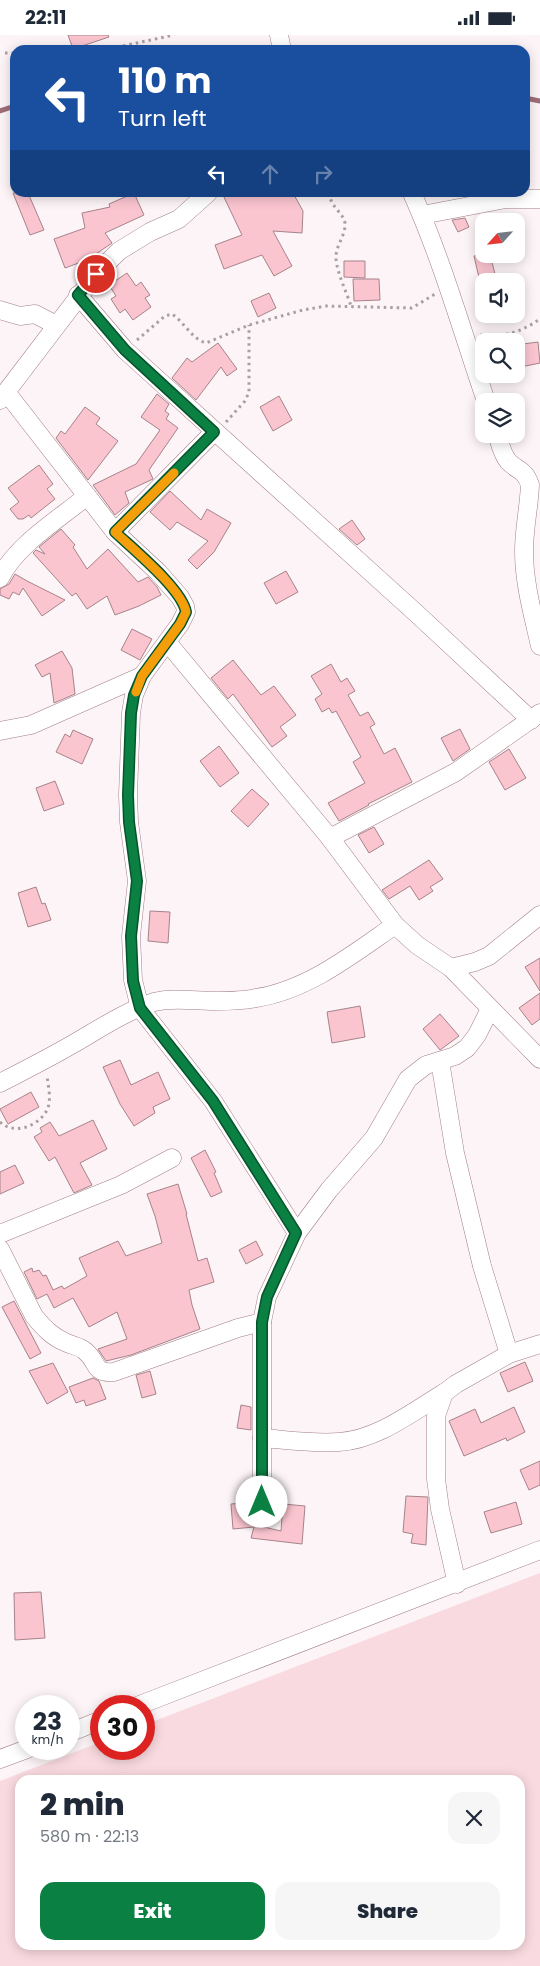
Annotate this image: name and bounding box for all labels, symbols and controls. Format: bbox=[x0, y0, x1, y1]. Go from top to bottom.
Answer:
text: 22:11 bbox=[25, 4, 66, 31]
text: 110 m bbox=[118, 56, 212, 105]
icon: left bbox=[35, 65, 100, 130]
text: Turn left bbox=[118, 103, 206, 134]
icon: left bbox=[203, 160, 231, 188]
icon: ahead bbox=[256, 160, 284, 188]
icon: right bbox=[309, 160, 337, 188]
north arrow bbox=[475, 213, 525, 263]
map controls bbox=[475, 213, 525, 443]
pin bbox=[75, 253, 117, 295]
icon: arrive bbox=[82, 260, 110, 288]
button: sound bbox=[475, 273, 525, 323]
button: search bbox=[475, 333, 525, 383]
button: layers bbox=[475, 393, 525, 443]
position arrow bbox=[235, 1475, 287, 1527]
speed limit sign: 30 bbox=[90, 1695, 155, 1760]
text: 23 bbox=[33, 1704, 62, 1739]
text: km/h bbox=[32, 1731, 63, 1748]
text: 2 min bbox=[40, 1783, 125, 1826]
button: close bbox=[448, 1792, 500, 1844]
text: 580 m · 22:13 bbox=[40, 1825, 139, 1848]
button: Exit bbox=[40, 1882, 265, 1940]
button: Share bbox=[275, 1882, 500, 1940]

